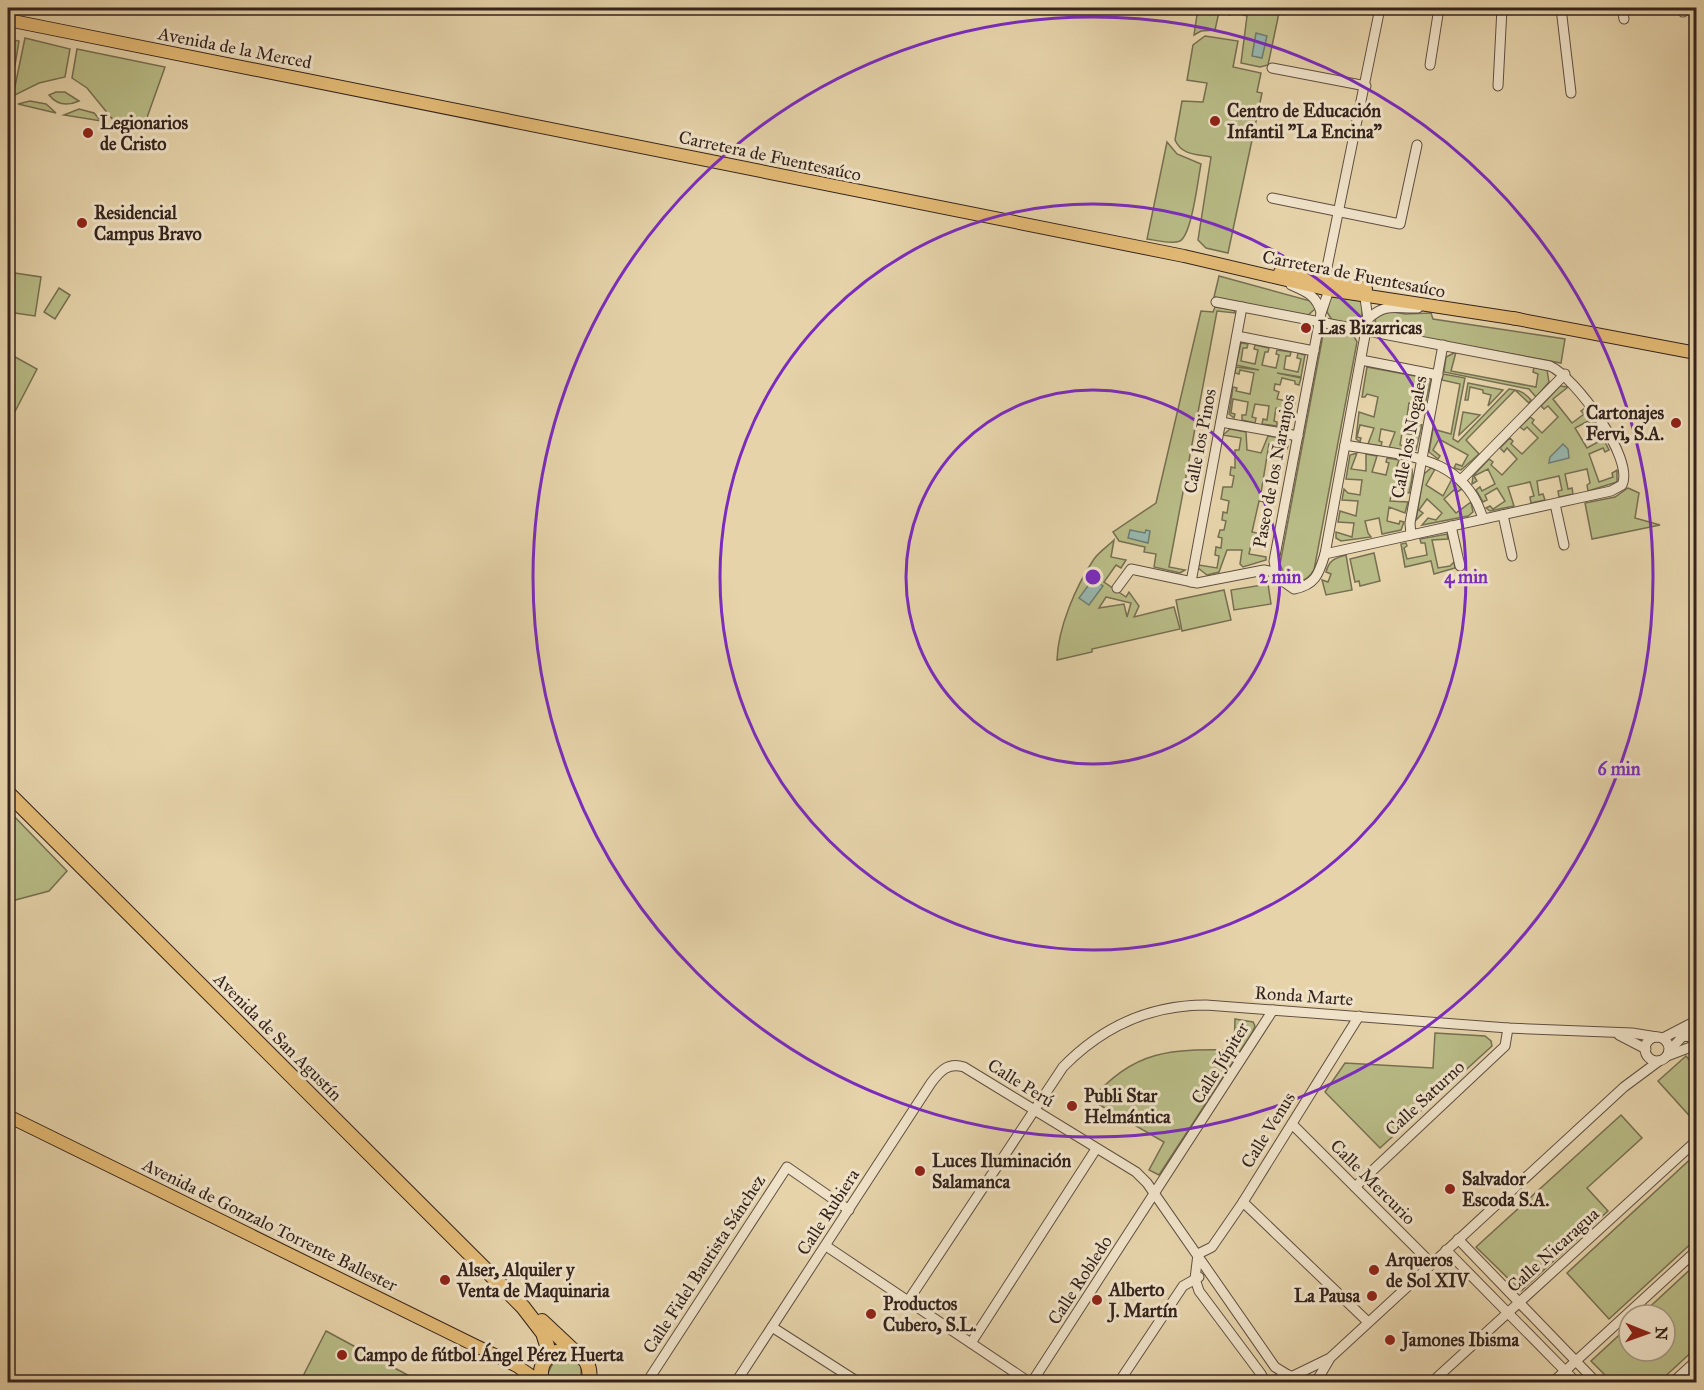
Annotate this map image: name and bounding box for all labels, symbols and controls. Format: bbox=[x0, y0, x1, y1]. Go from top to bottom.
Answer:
street label: Avenida de la Merced bbox=[155, 22, 314, 74]
place label: Centro de Educación Infantil "La Encina" bbox=[1227, 100, 1383, 143]
place label: Legionarios de Cristo bbox=[100, 112, 188, 155]
marker: Centro de Educación Infantil "La Encina" bbox=[1208, 114, 1222, 128]
marker: Legionarios de Cristo bbox=[81, 126, 95, 140]
street label: Carretera de Fuentesaúco bbox=[677, 126, 863, 186]
place label: Residencial Campus Bravo bbox=[94, 202, 202, 246]
marker: Residencial Campus Bravo bbox=[75, 216, 89, 230]
street label: Carretera de Fuentesaúco bbox=[1261, 245, 1447, 303]
place label: Las Bizarricas bbox=[1318, 317, 1423, 339]
marker: Las Bizarricas bbox=[1299, 321, 1313, 335]
street label: Calle los Nogales bbox=[1386, 374, 1433, 500]
street label: Calle los Pinos bbox=[1179, 387, 1221, 495]
street label: Paseo de los Naranjos bbox=[1248, 392, 1300, 550]
place label: Cartonajes Fervi, S.A. bbox=[1586, 402, 1664, 445]
marker: Cartonajes Fervi, S.A. bbox=[1669, 416, 1683, 430]
text: 2 min bbox=[1259, 566, 1302, 588]
text: 4 min bbox=[1444, 566, 1488, 589]
centre of rings bbox=[1083, 567, 1103, 587]
text: 6 min bbox=[1598, 758, 1641, 780]
street label: Avenida de San Agustín bbox=[208, 968, 347, 1107]
street label: Ronda Marte bbox=[1254, 982, 1354, 1010]
street label: Calle Júpiter bbox=[1186, 1018, 1255, 1108]
street label: Calle Perú bbox=[983, 1054, 1059, 1112]
street label: Calle Saturno bbox=[1381, 1056, 1469, 1140]
place label: Publi Star Helmántica bbox=[1084, 1085, 1171, 1128]
street label: Calle Venus bbox=[1236, 1088, 1300, 1172]
marker: Publi Star Helmántica bbox=[1065, 1099, 1079, 1113]
street label: Calle Mercurio bbox=[1326, 1135, 1420, 1229]
place label: Luces Iluminación Salamanca bbox=[932, 1150, 1072, 1193]
street label: Avenida de Gonzalo Torrente Ballester bbox=[138, 1153, 401, 1297]
street label: Calle Rubiera bbox=[792, 1164, 864, 1259]
marker: Luces Iluminación Salamanca bbox=[913, 1164, 927, 1178]
place label: Salvador Escoda S.A. bbox=[1462, 1168, 1549, 1211]
street label: Calle Fidel Bautista Sánchez bbox=[638, 1170, 770, 1358]
marker: Salvador Escoda S.A. bbox=[1443, 1182, 1457, 1196]
street label: Calle Nicaragua bbox=[1502, 1203, 1605, 1298]
street label: Calle Robledo bbox=[1043, 1231, 1117, 1329]
place label: Arqueros de Sol XIV bbox=[1385, 1249, 1470, 1292]
place label: Alser, Alquiler y Venta de Maquinaria bbox=[456, 1259, 610, 1303]
marker: Arqueros de Sol XIV bbox=[1367, 1263, 1381, 1277]
marker: Alser, Alquiler y Venta de Maquinaria bbox=[438, 1273, 452, 1287]
place label: Alberto J. Martín bbox=[1107, 1279, 1178, 1323]
place label: La Pausa bbox=[1294, 1285, 1360, 1307]
marker: La Pausa bbox=[1365, 1289, 1379, 1303]
place label: Productos Cubero, S.L. bbox=[883, 1293, 977, 1336]
marker: Alberto J. Martín bbox=[1090, 1293, 1104, 1307]
north arrow bbox=[1617, 1303, 1677, 1363]
marker: Productos Cubero, S.L. bbox=[864, 1307, 878, 1321]
text: N bbox=[1652, 1326, 1671, 1341]
place label: Jamones Ibisma bbox=[1400, 1329, 1519, 1352]
marker: Jamones Ibisma bbox=[1383, 1333, 1397, 1347]
place label: Campo de fútbol Ángel Pérez Huerta bbox=[354, 1342, 624, 1367]
marker: Campo de fútbol Ángel Pérez Huerta bbox=[335, 1348, 349, 1362]

